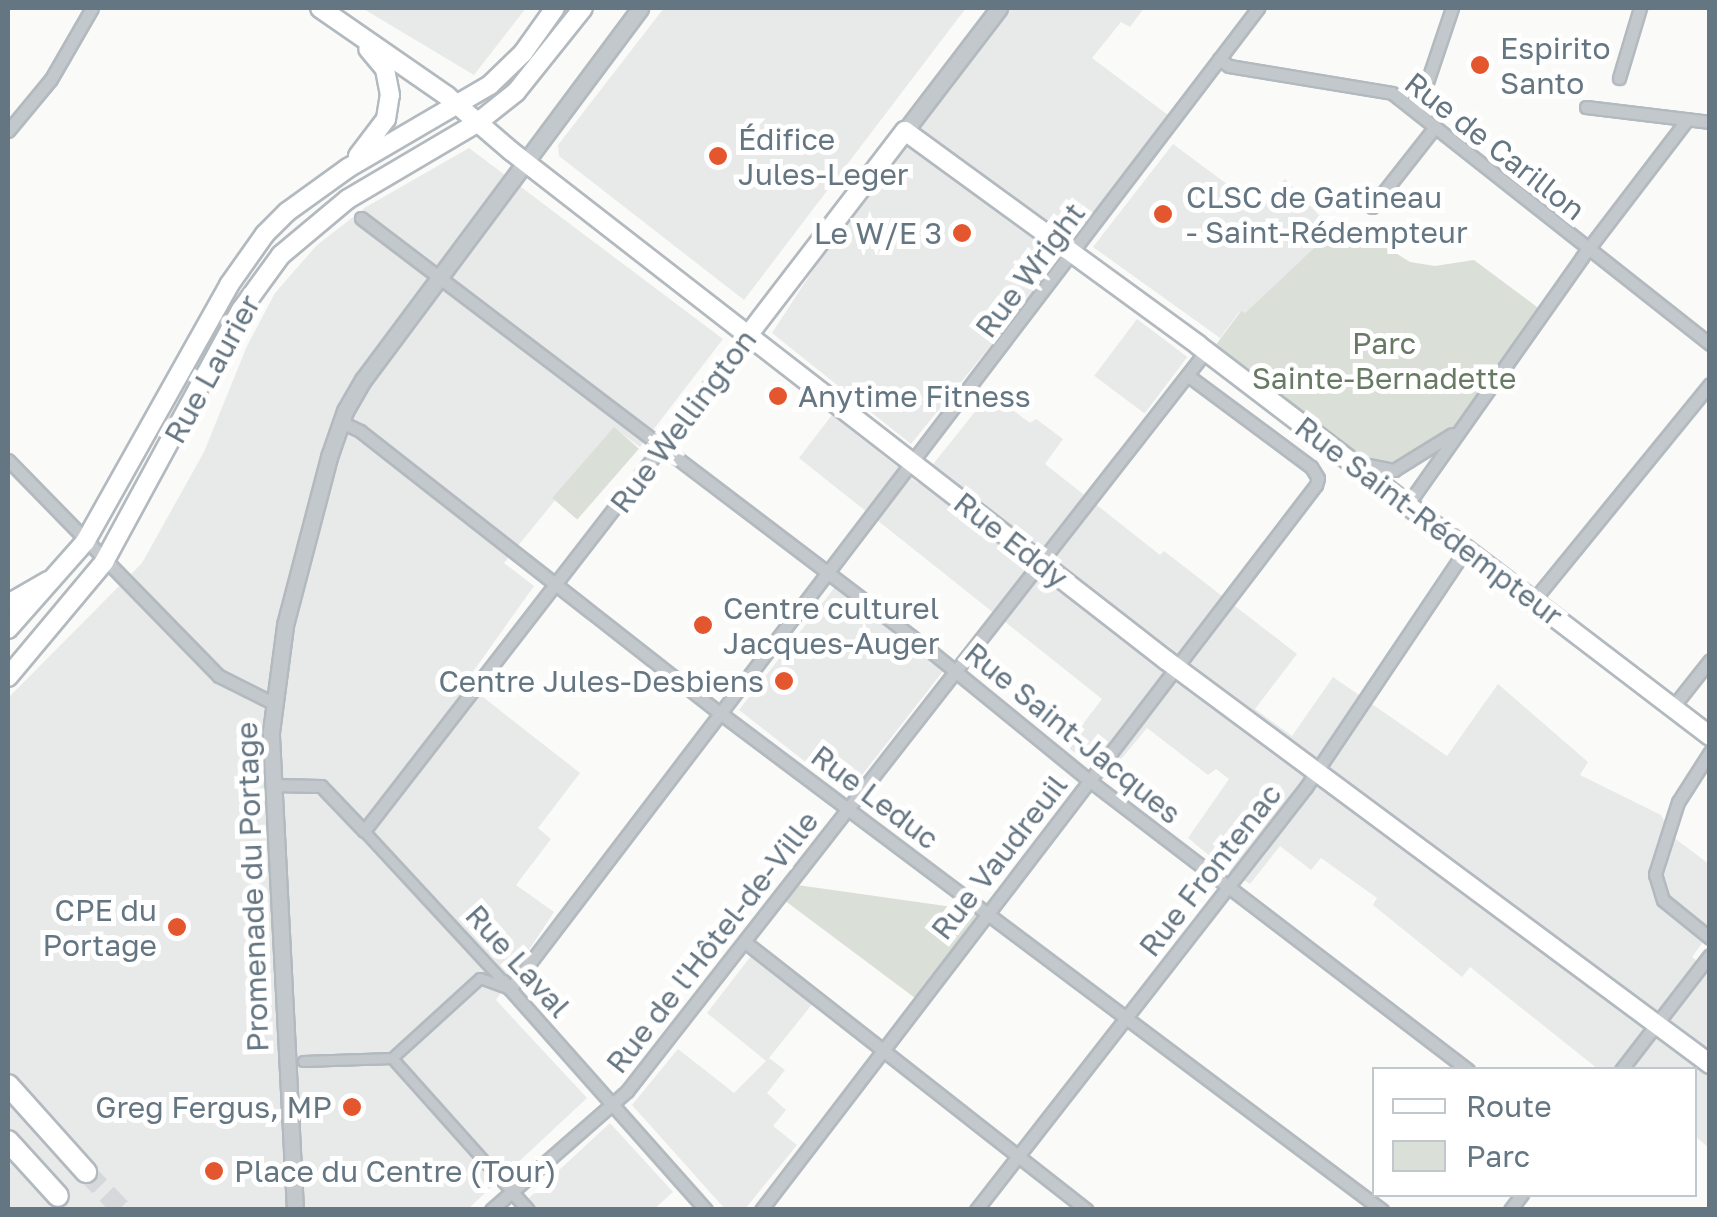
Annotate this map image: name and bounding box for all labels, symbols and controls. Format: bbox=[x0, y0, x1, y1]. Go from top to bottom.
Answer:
place label: Espirito Santo bbox=[1500, 30, 1610, 100]
marker: Espirito Santo bbox=[1469, 54, 1491, 76]
street label: Rue de Carillon bbox=[1398, 65, 1592, 227]
place label: Édifice Jules-Leger bbox=[738, 121, 909, 192]
marker: Édifice Jules-Leger bbox=[707, 145, 729, 167]
place label: CLSC de Gatineau - Saint-Rédempteur bbox=[1186, 179, 1468, 250]
street label: Rue Wright bbox=[968, 196, 1092, 344]
marker: CLSC de Gatineau - Saint-Rédempteur bbox=[1150, 201, 1176, 227]
place label: Le W/E 3 bbox=[814, 215, 942, 251]
marker: Le W/E 3 bbox=[951, 222, 973, 244]
street label: Rue Laurier bbox=[156, 288, 268, 450]
street label: Rue Wellington bbox=[602, 322, 764, 520]
park label: Parc Sainte-Bernadette bbox=[1252, 325, 1516, 396]
place label: Anytime Fitness bbox=[798, 378, 1031, 414]
marker: Anytime Fitness bbox=[767, 385, 789, 407]
street label: Rue Saint-Rédempteur bbox=[1288, 409, 1570, 633]
street label: Rue Eddy bbox=[947, 484, 1075, 596]
place label: Centre culturel Jacques-Auger bbox=[723, 590, 939, 660]
marker: Centre culturel Jacques-Auger bbox=[692, 614, 714, 636]
street label: Rue Saint-Jacques bbox=[958, 635, 1188, 831]
place label: Centre Jules-Desbiens bbox=[438, 663, 764, 699]
marker: Centre Jules-Desbiens bbox=[773, 670, 795, 692]
street label: Promenade du Portage bbox=[228, 721, 276, 1053]
street label: Rue Leduc bbox=[804, 737, 946, 857]
street label: Rue Vaudreuil bbox=[923, 767, 1075, 947]
street label: Rue Frontenac bbox=[1131, 776, 1289, 964]
street label: Rue de l'Hôtel-de-Ville bbox=[598, 804, 826, 1080]
place label: CPE du Portage bbox=[43, 892, 157, 962]
street label: Rue Laval bbox=[458, 897, 578, 1025]
marker: CPE du Portage bbox=[166, 916, 188, 938]
legend bbox=[1372, 1067, 1697, 1197]
text: Route bbox=[1466, 1088, 1552, 1124]
place label: Greg Fergus, MP bbox=[95, 1089, 332, 1125]
marker: Greg Fergus, MP bbox=[341, 1096, 363, 1118]
text: Parc bbox=[1466, 1138, 1530, 1174]
place label: Place du Centre (Tour) bbox=[234, 1153, 556, 1189]
marker: Place du Centre (Tour) bbox=[203, 1160, 225, 1182]

